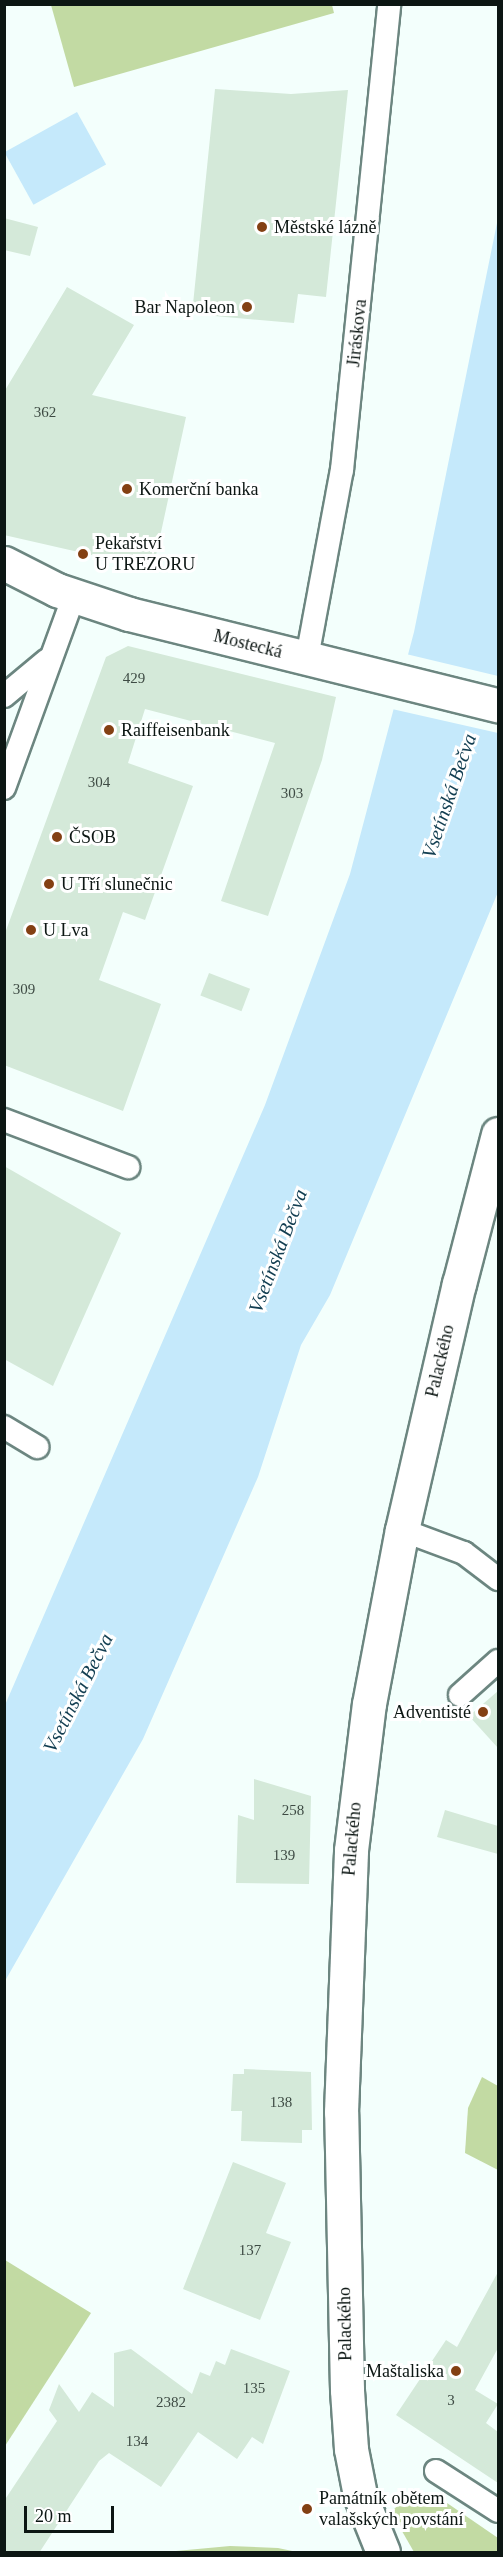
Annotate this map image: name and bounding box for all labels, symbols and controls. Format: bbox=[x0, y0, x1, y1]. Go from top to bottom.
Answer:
place label: Městské lázně bbox=[274, 216, 376, 238]
marker: Městské lázně bbox=[255, 220, 269, 234]
place label: Bar Napoleon bbox=[135, 296, 235, 318]
street label: Jiráskova bbox=[343, 298, 371, 368]
marker: Bar Napoleon bbox=[240, 300, 254, 314]
house number: 362 bbox=[34, 404, 56, 422]
place label: Komerční banka bbox=[139, 478, 258, 500]
marker: Komerční banka bbox=[120, 482, 134, 496]
place label: Pekařství U TREZORU bbox=[95, 533, 195, 576]
marker: Pekařství U TREZORU bbox=[76, 547, 90, 561]
street label: Mostecká bbox=[211, 625, 285, 663]
house number: 429 bbox=[123, 670, 145, 688]
place label: Raiffeisenbank bbox=[121, 719, 230, 741]
marker: Raiffeisenbank bbox=[102, 723, 116, 737]
water label: Vsetínská Bečva bbox=[416, 730, 482, 862]
house number: 304 bbox=[88, 774, 110, 792]
house number: 303 bbox=[281, 785, 303, 803]
place label: ČSOB bbox=[69, 826, 116, 848]
marker: ČSOB bbox=[50, 830, 64, 844]
place label: U Tří slunečnic bbox=[61, 873, 173, 895]
marker: U Tří slunečnic bbox=[42, 877, 56, 891]
place label: U Lva bbox=[43, 919, 88, 941]
marker: U Lva bbox=[24, 923, 38, 937]
house number: 309 bbox=[13, 981, 35, 999]
water label: Vsetínská Bečva bbox=[243, 1186, 313, 1316]
street label: Palackého bbox=[421, 1323, 459, 1399]
water label: Vsetínská Bečva bbox=[38, 1629, 118, 1757]
place label: Adventisté bbox=[393, 1701, 471, 1723]
marker: Adventisté bbox=[476, 1705, 490, 1719]
street label: Palackého bbox=[338, 1801, 366, 1877]
house number: 258 bbox=[282, 1802, 304, 1820]
house number: 139 bbox=[273, 1847, 295, 1865]
house number: 138 bbox=[270, 2094, 292, 2112]
house number: 137 bbox=[239, 2242, 261, 2260]
street label: Palackého bbox=[334, 2287, 356, 2361]
place label: Maštaliska bbox=[366, 2360, 444, 2382]
marker: Maštaliska bbox=[449, 2364, 463, 2378]
house number: 135 bbox=[243, 2380, 265, 2398]
house number: 3 bbox=[447, 2392, 455, 2410]
house number: 2382 bbox=[156, 2394, 186, 2412]
house number: 134 bbox=[126, 2433, 148, 2451]
place label: Památník obětem valašských povstání bbox=[319, 2488, 463, 2530]
scale bar bbox=[27, 2494, 117, 2532]
marker: Památník obětem valašských povstání bbox=[300, 2502, 314, 2516]
text: 20 m bbox=[35, 2506, 72, 2526]

